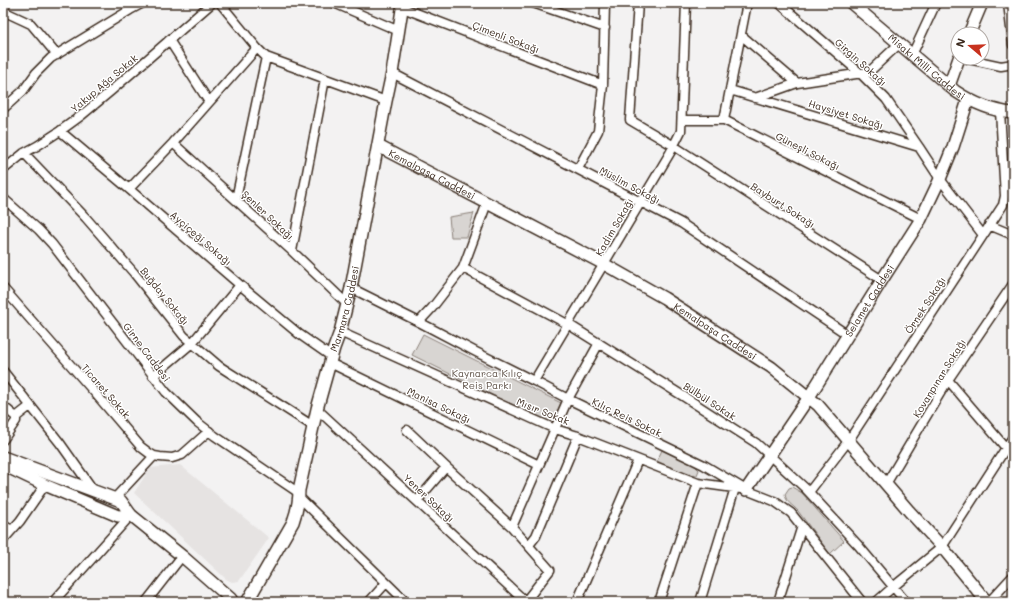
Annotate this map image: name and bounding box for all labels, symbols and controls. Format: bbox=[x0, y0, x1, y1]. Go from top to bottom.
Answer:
street label: Çimenli Sokağı bbox=[470, 18, 542, 56]
north arrow bbox=[950, 26, 990, 66]
street label: Misakı Milli Caddesi bbox=[885, 30, 968, 103]
street label: Girgin Sokağı bbox=[832, 35, 890, 89]
text: N bbox=[952, 36, 969, 49]
street label: Yakup Ağa Sokak bbox=[68, 51, 140, 115]
street label: Haysiyet Sokağı bbox=[807, 96, 885, 132]
street label: Güneşli Sokağı bbox=[774, 129, 842, 173]
street label: Kemalpaşa Caddesi bbox=[386, 146, 478, 203]
street label: Müslim Sokağı bbox=[597, 163, 663, 207]
street label: Bayburt Sokağı bbox=[748, 179, 818, 231]
street label: Şenler Sokağı bbox=[239, 187, 297, 243]
street label: Kadim Sokağı bbox=[592, 195, 636, 259]
street label: Ayçiçeği Sokağı bbox=[167, 207, 235, 269]
street label: Selamet Caddesi bbox=[841, 262, 897, 339]
street label: Buğday Sokağı bbox=[137, 264, 193, 328]
street label: Marmara Caddesi bbox=[326, 265, 362, 354]
street label: Örnek Sokağı bbox=[901, 274, 949, 336]
street label: Kemalpaşa Caddesi bbox=[671, 299, 759, 363]
street label: Girne Caddesi bbox=[120, 320, 174, 384]
street label: Kovanpınar Sokağı bbox=[909, 336, 969, 420]
street label: Ticaret Sokak bbox=[78, 361, 134, 421]
park label: Kaynarca Kılıç Reis Parkı bbox=[452, 366, 522, 392]
street label: Bülbül Sokak bbox=[681, 379, 739, 423]
street label: Manisa Sokağı bbox=[405, 384, 473, 426]
street label: Mısır Sokak bbox=[515, 394, 571, 428]
street label: Kılıç Reis Sokak bbox=[590, 394, 664, 440]
street label: Yener Sokağı bbox=[401, 471, 457, 525]

